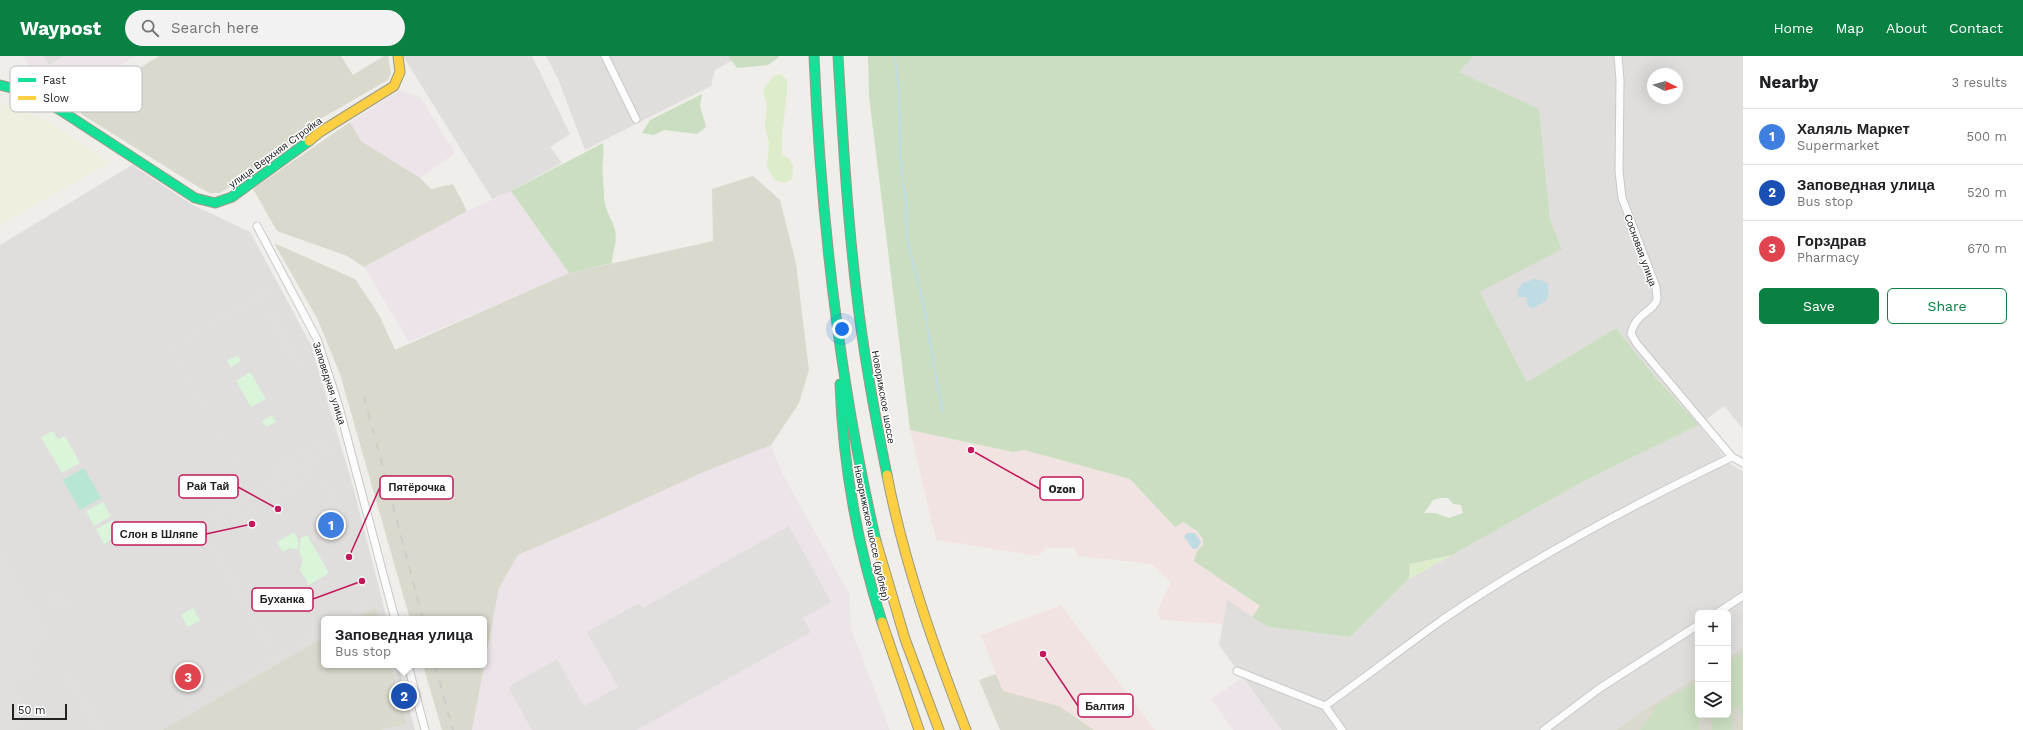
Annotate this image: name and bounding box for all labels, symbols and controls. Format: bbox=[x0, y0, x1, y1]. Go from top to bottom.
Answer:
search box bbox=[125, 10, 405, 46]
text: Waypost bbox=[20, 17, 101, 40]
icon: search bbox=[139, 17, 161, 39]
text: Search here bbox=[171, 19, 259, 37]
text: Home bbox=[1773, 20, 1813, 36]
text: Map bbox=[1835, 20, 1864, 36]
text: About bbox=[1886, 20, 1927, 36]
text: Contact bbox=[1949, 20, 2003, 36]
legend bbox=[10, 66, 142, 112]
north arrow bbox=[1647, 68, 1683, 104]
text: Nearby bbox=[1759, 72, 1818, 92]
text: Fast bbox=[43, 74, 66, 87]
text: 3 results bbox=[1952, 75, 2007, 90]
text: Slow bbox=[43, 92, 69, 105]
street label: улица Верхняя Стройка bbox=[227, 115, 324, 190]
text: Халяль Маркет bbox=[1797, 120, 1910, 138]
text: 1 bbox=[1769, 129, 1775, 144]
text: 500 m bbox=[1966, 129, 2007, 144]
text: Supermarket bbox=[1797, 138, 1879, 153]
text: Заповедная улица bbox=[1797, 176, 1935, 194]
text: 2 bbox=[1768, 185, 1776, 200]
text: 520 m bbox=[1967, 185, 2007, 200]
text: Bus stop bbox=[1797, 194, 1853, 209]
street label: Сосновая улица bbox=[1622, 213, 1659, 288]
text: Горздрав bbox=[1797, 232, 1867, 250]
text: 3 bbox=[1768, 241, 1776, 256]
text: 670 m bbox=[1967, 241, 2007, 256]
text: Pharmacy bbox=[1797, 250, 1859, 265]
button: Save bbox=[1759, 288, 1879, 324]
button: Share bbox=[1887, 288, 2007, 324]
your location bbox=[832, 319, 852, 339]
street label: Заповедная улица bbox=[311, 340, 348, 426]
street label: Новорижское шоссе bbox=[870, 350, 897, 445]
street label: Новорижское шоссе (дублёр) bbox=[852, 464, 891, 602]
callout: Рай Тай bbox=[179, 475, 238, 498]
callout: Пятёрочка bbox=[380, 476, 453, 499]
callout: Ozon bbox=[1040, 477, 1083, 500]
text: Рай Тай bbox=[187, 480, 229, 493]
text: Пятёрочка bbox=[388, 481, 446, 494]
text: Ozon bbox=[1048, 483, 1076, 496]
pin: 1 bbox=[318, 510, 344, 540]
callout: Слон в Шляпе bbox=[112, 522, 206, 545]
text: Слон в Шляпе bbox=[120, 528, 198, 541]
callout: Буханка bbox=[252, 588, 313, 611]
text: Буханка bbox=[260, 593, 305, 606]
map controls bbox=[1695, 610, 1731, 718]
button: + bbox=[1695, 610, 1731, 646]
popup bbox=[321, 616, 487, 668]
text: Заповедная улица bbox=[335, 626, 473, 644]
text: Bus stop bbox=[335, 644, 391, 659]
button: − bbox=[1695, 646, 1731, 682]
pin: 3 bbox=[175, 662, 201, 692]
pin: 2 bbox=[391, 681, 417, 711]
button: layers bbox=[1695, 682, 1731, 718]
callout: Балтия bbox=[1078, 694, 1133, 717]
text: Балтия bbox=[1085, 700, 1125, 713]
scale bar bbox=[12, 702, 67, 721]
text: 50 m bbox=[18, 704, 45, 717]

